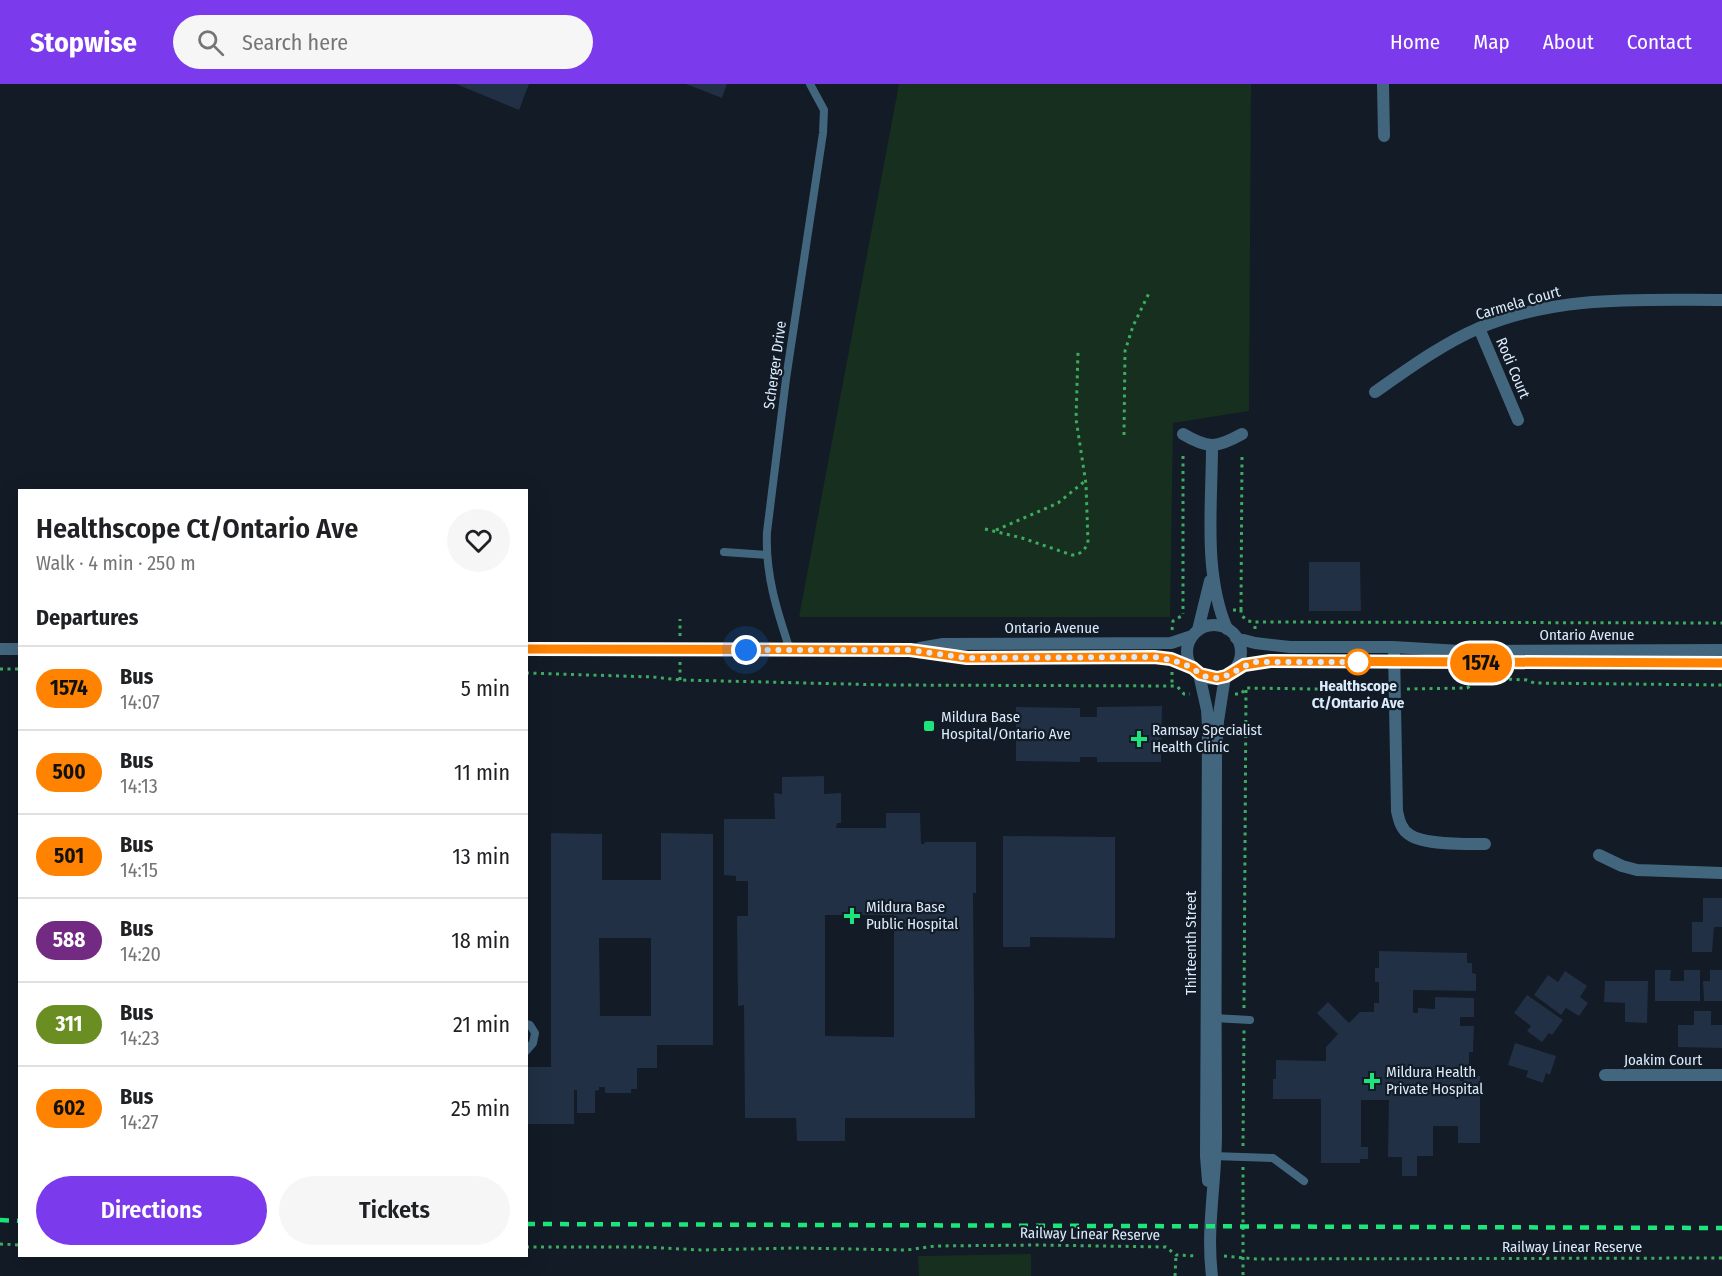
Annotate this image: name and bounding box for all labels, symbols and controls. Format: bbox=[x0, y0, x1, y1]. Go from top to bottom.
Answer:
search box bbox=[173, 15, 593, 69]
text: Stopwise bbox=[30, 26, 137, 59]
icon: search bbox=[194, 26, 227, 59]
text: Search here bbox=[242, 29, 348, 56]
text: Home bbox=[1390, 29, 1440, 55]
text: Map bbox=[1473, 29, 1510, 55]
text: About bbox=[1543, 29, 1594, 55]
text: Contact bbox=[1627, 29, 1692, 55]
street label: Carmela Court bbox=[1474, 282, 1562, 324]
street label: Scherger Drive bbox=[760, 320, 790, 410]
street label: Rodi Court bbox=[1492, 335, 1534, 401]
button: heart bbox=[447, 509, 510, 572]
text: Healthscope Ct/Ontario Ave bbox=[36, 512, 358, 545]
text: Walk · 4 min · 250 m bbox=[36, 551, 196, 575]
text: Departures bbox=[36, 604, 138, 631]
street label: Ontario Avenue bbox=[1005, 619, 1099, 637]
street label: Ontario Avenue bbox=[1540, 626, 1634, 644]
your location bbox=[731, 635, 761, 665]
line badge: 1574 bbox=[1439, 644, 1523, 682]
marker: Healthscope Ct/Ontario Ave bbox=[1345, 649, 1371, 675]
text: 1574 bbox=[1462, 650, 1500, 676]
text: Bus bbox=[120, 663, 153, 690]
text: 1574 bbox=[50, 675, 88, 701]
text: 5 min bbox=[461, 675, 510, 702]
place label: Healthscope Ct/Ontario Ave bbox=[1312, 677, 1405, 712]
text: 14:07 bbox=[120, 690, 160, 714]
place label: Mildura Base Hospital/Ontario Ave bbox=[941, 708, 1071, 743]
marker: Mildura Base Hospital/Ontario Ave bbox=[922, 719, 936, 733]
place label: Ramsay Specialist Health Clinic bbox=[1152, 721, 1262, 756]
marker: Ramsay Specialist Health Clinic bbox=[1130, 730, 1148, 748]
text: Bus bbox=[120, 747, 153, 774]
text: 500 bbox=[52, 759, 86, 785]
text: 11 min bbox=[454, 759, 510, 786]
text: 14:13 bbox=[120, 774, 158, 798]
text: Bus bbox=[120, 831, 153, 858]
text: 501 bbox=[54, 843, 84, 869]
text: 13 min bbox=[452, 843, 510, 870]
text: 14:15 bbox=[120, 858, 158, 882]
street label: Thirteenth Street bbox=[1182, 891, 1200, 995]
place label: Mildura Base Public Hospital bbox=[866, 898, 958, 933]
marker: Mildura Base Public Hospital bbox=[843, 907, 861, 925]
text: Bus bbox=[120, 915, 153, 942]
text: 588 bbox=[53, 927, 85, 953]
text: 18 min bbox=[451, 927, 510, 954]
text: 14:20 bbox=[120, 942, 161, 966]
text: Bus bbox=[120, 999, 153, 1026]
text: 311 bbox=[56, 1011, 82, 1037]
text: 21 min bbox=[453, 1011, 510, 1038]
text: 14:23 bbox=[120, 1026, 160, 1050]
street label: Joakim Court bbox=[1624, 1051, 1702, 1069]
place label: Mildura Health Private Hospital bbox=[1386, 1063, 1483, 1098]
marker: Mildura Health Private Hospital bbox=[1363, 1072, 1381, 1090]
text: Bus bbox=[120, 1083, 153, 1110]
text: 602 bbox=[53, 1095, 85, 1121]
text: 25 min bbox=[451, 1095, 510, 1122]
text: 14:27 bbox=[120, 1110, 159, 1134]
button: Directions bbox=[36, 1176, 267, 1245]
button: Tickets bbox=[279, 1176, 510, 1245]
street label: Railway Linear Reserve bbox=[1020, 1224, 1160, 1244]
street label: Railway Linear Reserve bbox=[1502, 1238, 1642, 1256]

